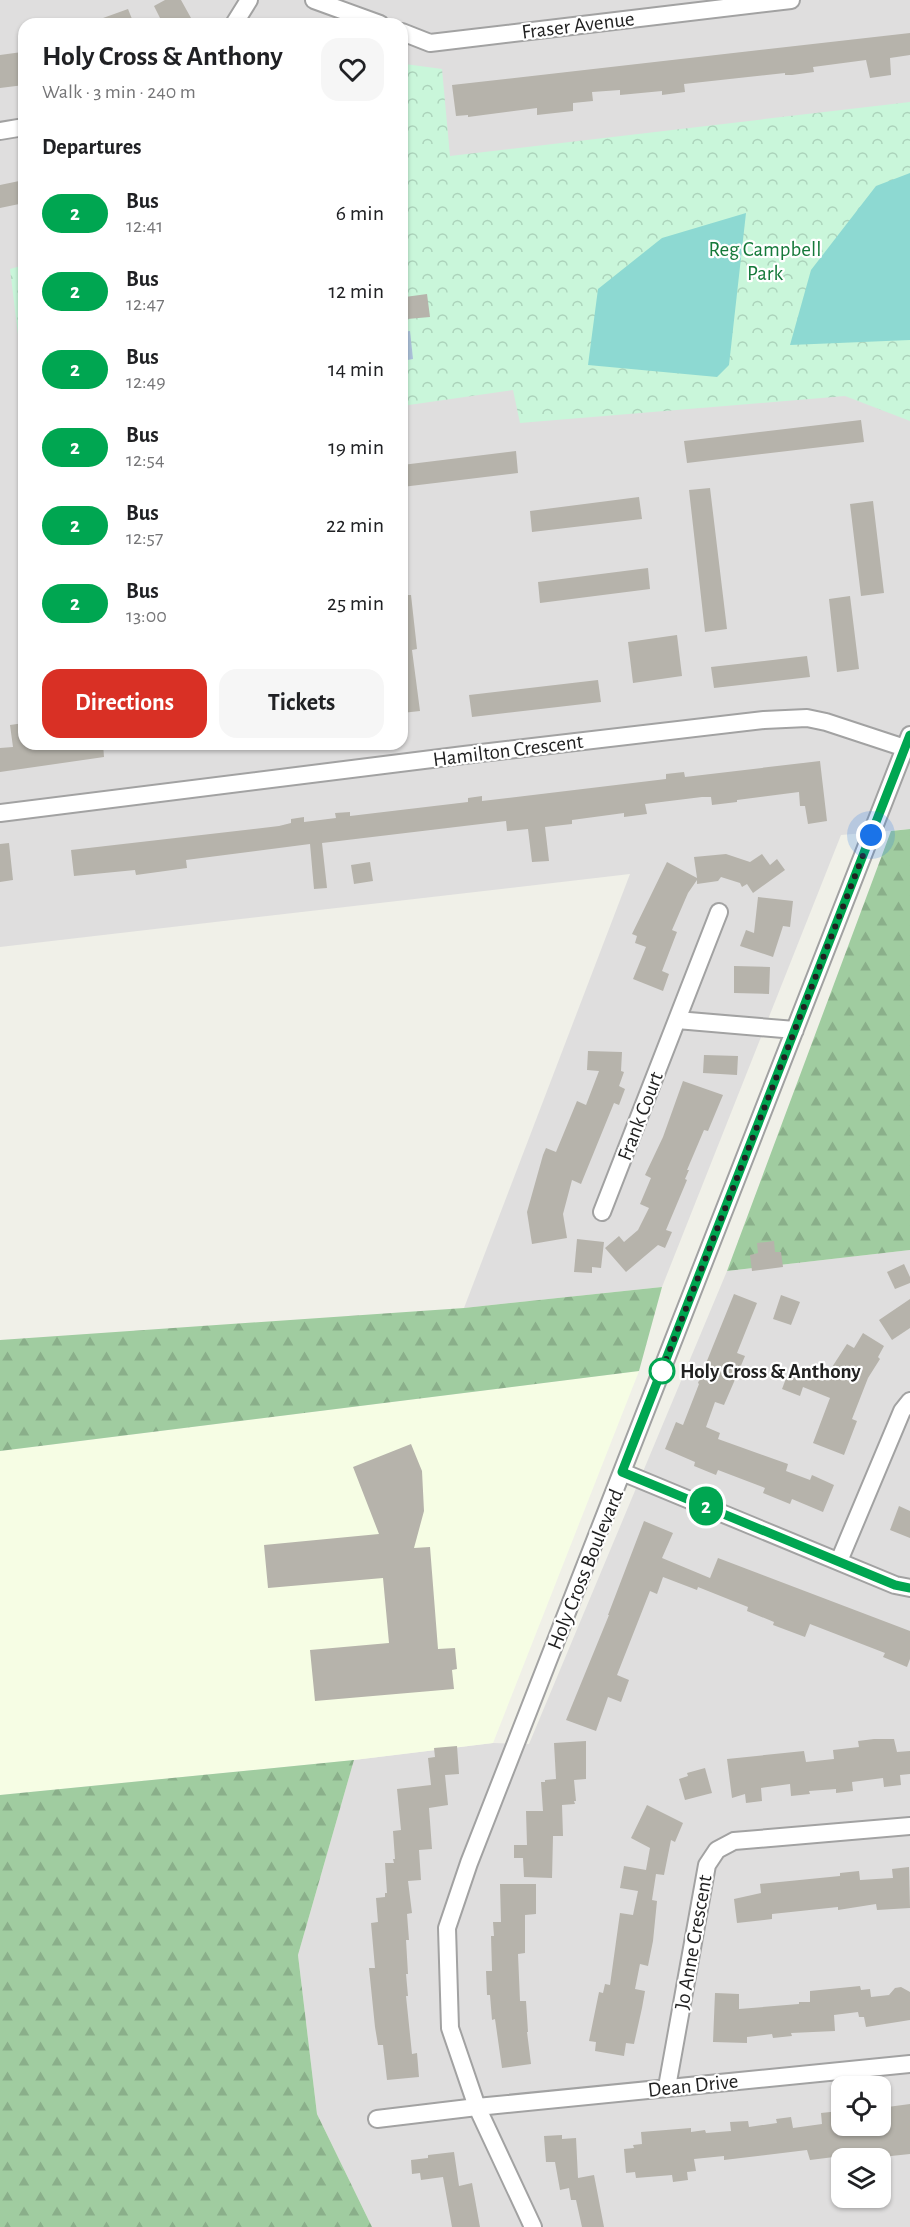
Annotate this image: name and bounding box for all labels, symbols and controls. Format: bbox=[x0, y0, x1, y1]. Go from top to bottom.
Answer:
street label: Fraser Avenue bbox=[520, 8, 636, 43]
button: heart bbox=[321, 38, 384, 101]
text: Holy Cross & Anthony bbox=[42, 43, 283, 71]
text: Walk · 3 min · 240 m bbox=[42, 82, 196, 102]
text: Departures bbox=[42, 136, 142, 158]
text: Bus bbox=[126, 190, 159, 212]
text: 6 min bbox=[336, 202, 384, 224]
text: 2 bbox=[70, 203, 80, 224]
text: 12:41 bbox=[126, 216, 163, 236]
park label: Reg Campbell Park bbox=[709, 239, 821, 284]
text: Bus bbox=[126, 268, 159, 290]
text: 12 min bbox=[329, 280, 384, 302]
text: 2 bbox=[70, 281, 80, 302]
text: 12:47 bbox=[126, 294, 165, 314]
text: Bus bbox=[126, 346, 159, 368]
text: 14 min bbox=[328, 358, 384, 380]
text: 2 bbox=[70, 359, 80, 380]
text: 12:49 bbox=[126, 372, 166, 392]
text: Bus bbox=[126, 424, 159, 446]
text: 19 min bbox=[328, 436, 384, 458]
text: 2 bbox=[70, 437, 80, 458]
text: 12:54 bbox=[126, 450, 165, 470]
text: Bus bbox=[126, 502, 159, 524]
text: 22 min bbox=[326, 514, 384, 536]
text: 2 bbox=[70, 515, 80, 536]
text: 12:57 bbox=[126, 528, 163, 548]
text: Bus bbox=[126, 580, 159, 602]
text: 25 min bbox=[327, 592, 384, 614]
text: 2 bbox=[70, 593, 80, 614]
text: 13:00 bbox=[126, 606, 167, 626]
button: Directions bbox=[42, 669, 207, 738]
button: Tickets bbox=[219, 669, 384, 738]
street label: Hamilton Crescent bbox=[432, 731, 585, 770]
your location bbox=[856, 820, 886, 850]
street label: Frank Court bbox=[614, 1069, 667, 1163]
marker: Holy Cross & Anthony bbox=[649, 1358, 675, 1384]
place label: Holy Cross & Anthony bbox=[680, 1361, 861, 1382]
street label: Holy Cross Boulevard bbox=[544, 1486, 627, 1652]
line badge: 2 bbox=[686, 1486, 726, 1526]
text: 2 bbox=[701, 1496, 711, 1517]
street label: Jo Anne Crescent bbox=[671, 1873, 716, 2011]
street label: Dean Drive bbox=[647, 2070, 739, 2101]
map controls bbox=[831, 2076, 891, 2208]
button: locate bbox=[831, 2076, 891, 2136]
button: layers bbox=[831, 2148, 891, 2208]

